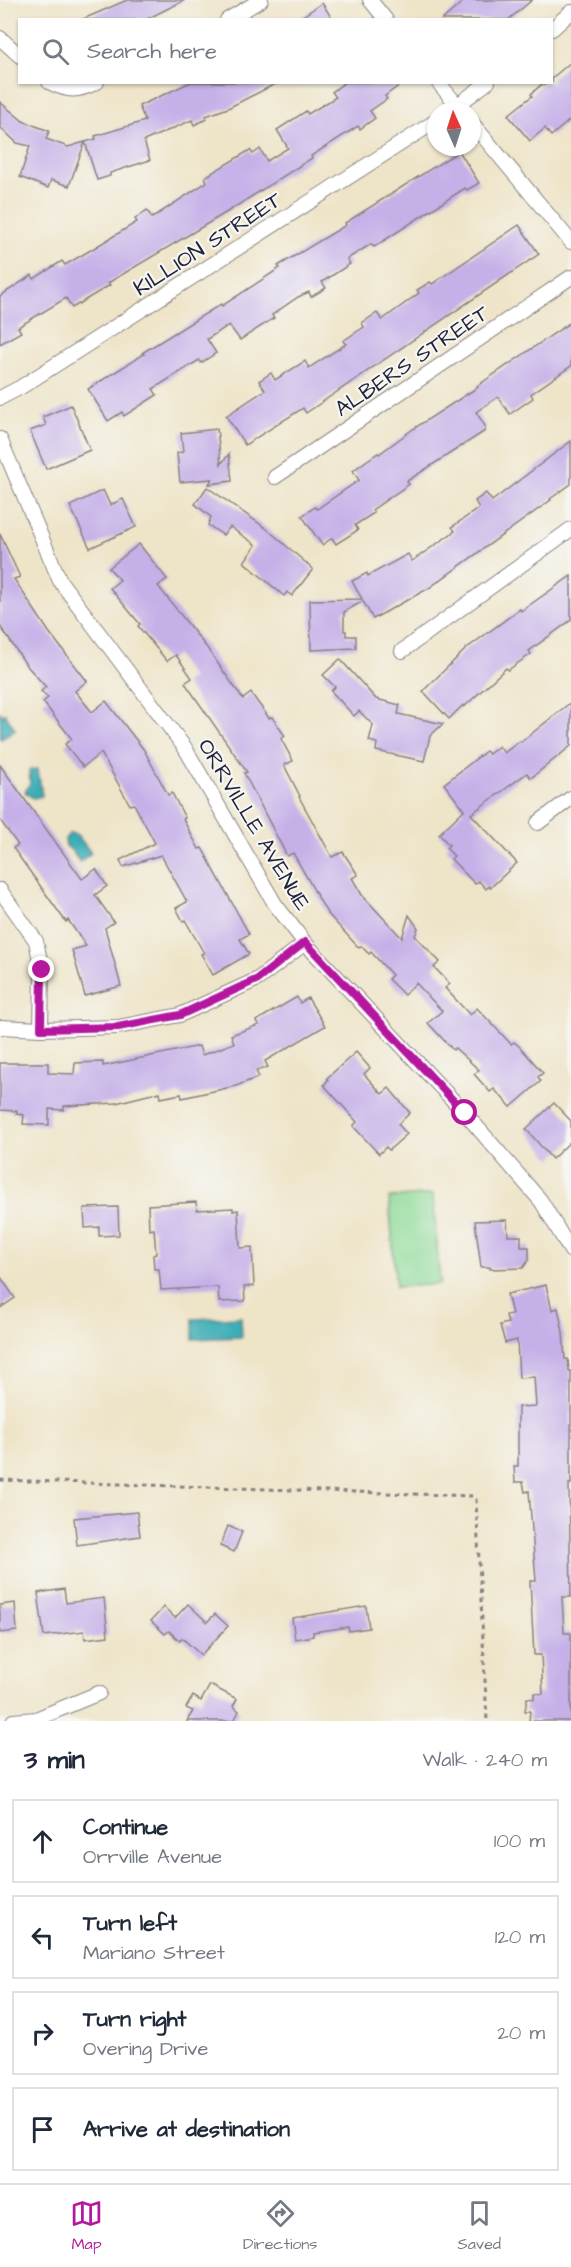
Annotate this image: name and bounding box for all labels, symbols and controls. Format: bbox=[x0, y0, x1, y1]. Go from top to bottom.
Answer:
search box bbox=[18, 18, 553, 84]
icon: search bbox=[39, 35, 72, 68]
text: Search here bbox=[87, 36, 217, 67]
north arrow bbox=[427, 102, 481, 156]
street label: KILLION STREET bbox=[128, 185, 288, 304]
street label: ALBERS STREET bbox=[329, 298, 495, 424]
street label: ORRVILLE AVENUE bbox=[190, 733, 317, 917]
route end bbox=[28, 956, 54, 982]
route start bbox=[451, 1099, 477, 1125]
text: 3 min bbox=[24, 1742, 85, 1778]
text: Walk · 240 m bbox=[423, 1746, 547, 1774]
text: Continue bbox=[83, 1812, 168, 1843]
icon: ahead bbox=[26, 1825, 59, 1858]
text: 100 m bbox=[494, 1827, 545, 1855]
text: Orrville Avenue bbox=[83, 1843, 222, 1871]
text: Turn left bbox=[83, 1908, 177, 1939]
icon: left bbox=[26, 1921, 59, 1954]
text: 120 m bbox=[495, 1923, 545, 1951]
text: Mariano Street bbox=[83, 1939, 225, 1967]
text: Turn right bbox=[83, 2004, 186, 2035]
icon: right bbox=[26, 2017, 59, 2050]
text: 20 m bbox=[497, 2019, 545, 2047]
text: Overing Drive bbox=[83, 2035, 208, 2063]
icon: arrive bbox=[26, 2113, 59, 2146]
text: Arrive at destination bbox=[83, 2114, 290, 2145]
tab: Map bbox=[70, 2197, 103, 2255]
tab: Directions bbox=[243, 2197, 317, 2255]
tab: Saved bbox=[457, 2197, 501, 2255]

